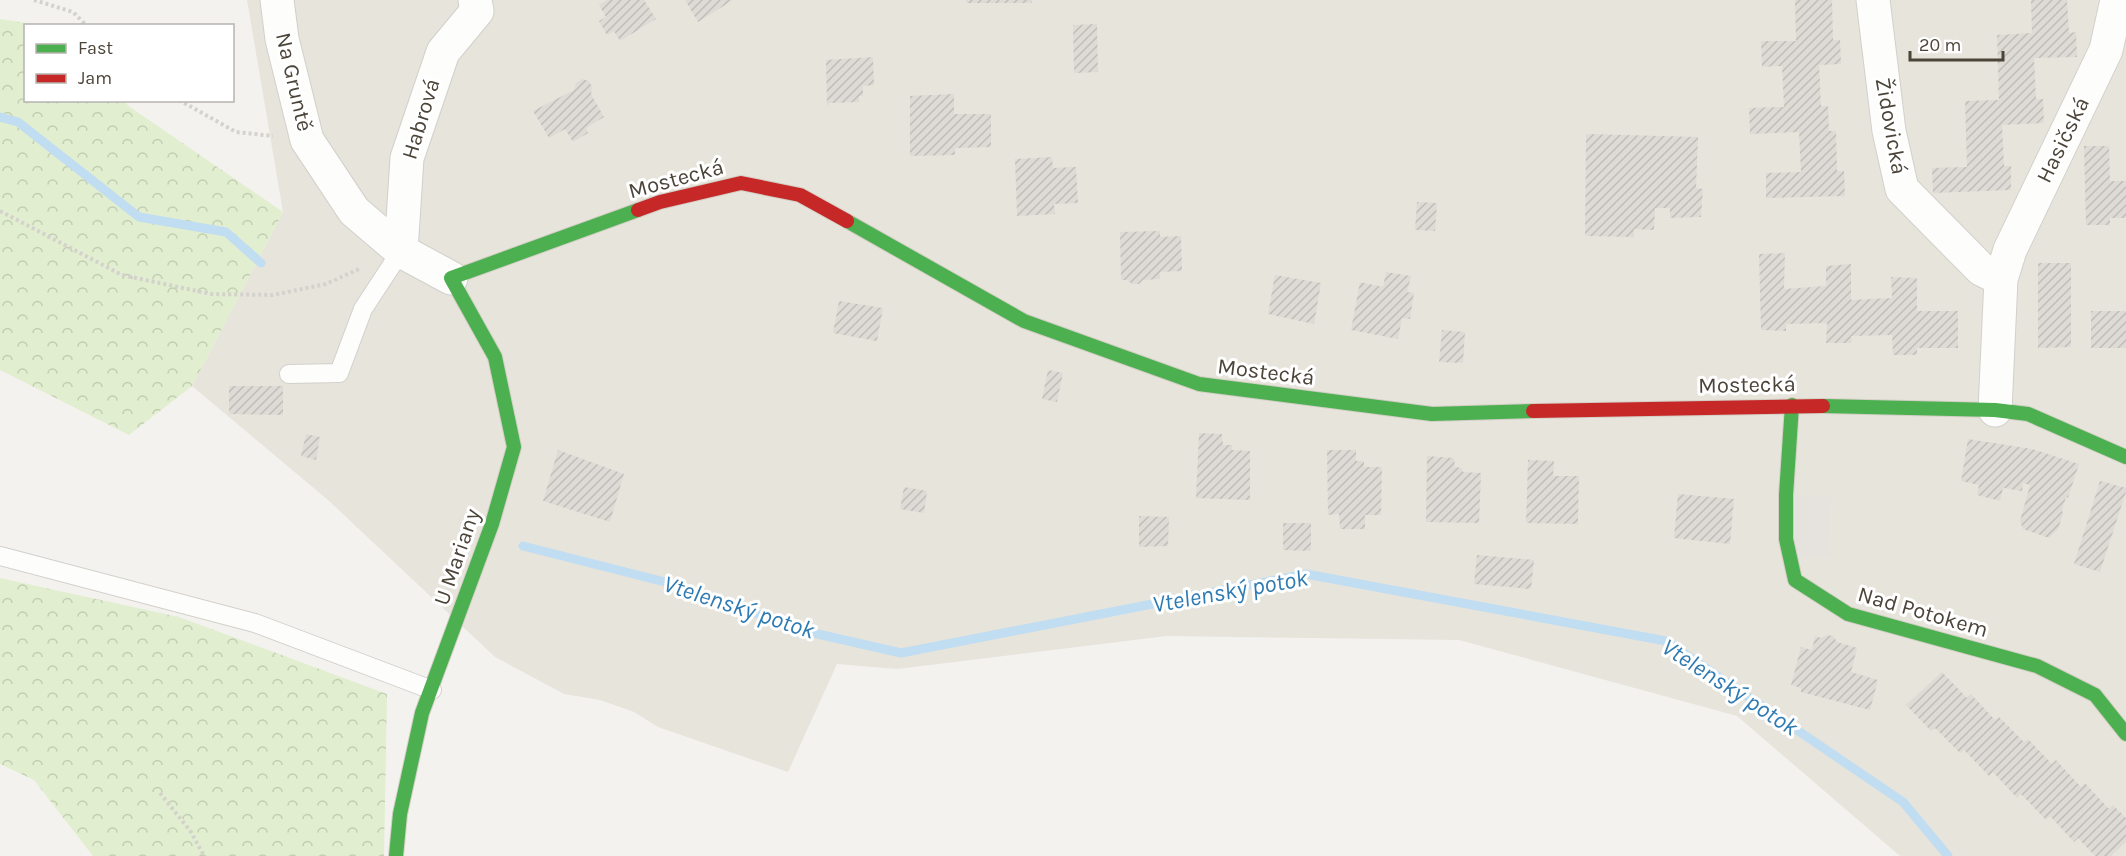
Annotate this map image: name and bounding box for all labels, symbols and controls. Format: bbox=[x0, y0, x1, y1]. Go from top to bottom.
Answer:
legend bbox=[24, 24, 234, 102]
scale bar bbox=[1910, 24, 2003, 62]
street label: Na Gruntě bbox=[270, 30, 318, 134]
text: 20 m bbox=[1919, 34, 1961, 56]
text: Fast bbox=[78, 37, 113, 59]
text: Jam bbox=[78, 67, 112, 89]
street label: Židovická bbox=[1870, 75, 1912, 177]
street label: Habrová bbox=[396, 76, 446, 162]
street label: Hasičská bbox=[2031, 93, 2095, 187]
street label: Mostecká bbox=[625, 154, 727, 204]
street label: Mostecká bbox=[1216, 353, 1316, 391]
street label: Mostecká bbox=[1698, 371, 1796, 399]
street label: U Mariany bbox=[428, 505, 486, 609]
water label: Vtelenský potok bbox=[1150, 563, 1311, 618]
water label: Vtelenský potok bbox=[660, 569, 819, 645]
street label: Nad Potokem bbox=[1855, 581, 1991, 643]
water label: Vtelenský potok bbox=[1656, 632, 1804, 742]

